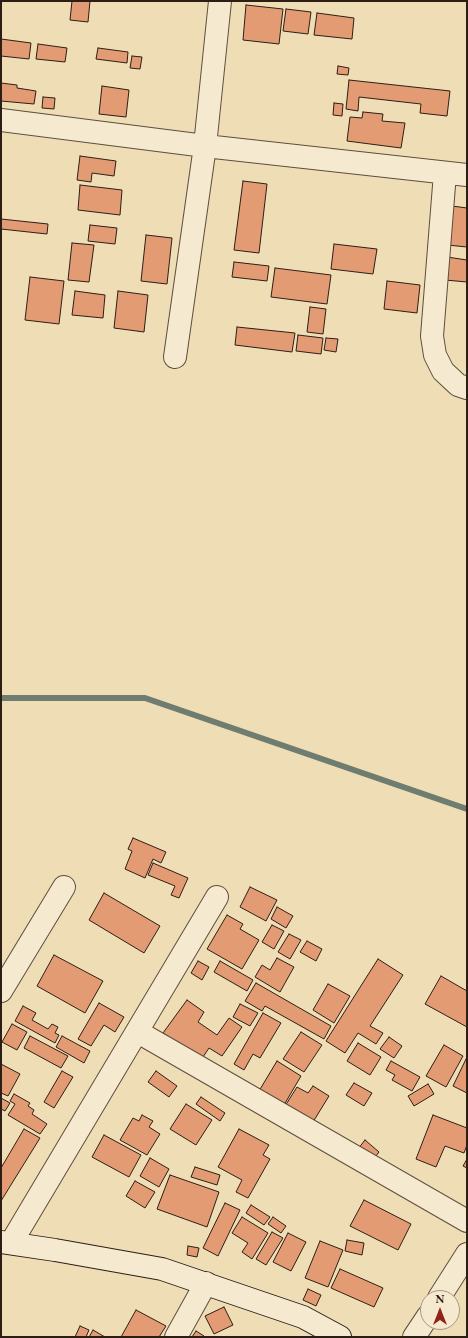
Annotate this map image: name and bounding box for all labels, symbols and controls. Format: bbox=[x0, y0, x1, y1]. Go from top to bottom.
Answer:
north arrow bbox=[420, 1290, 460, 1330]
text: N bbox=[436, 1292, 444, 1306]

